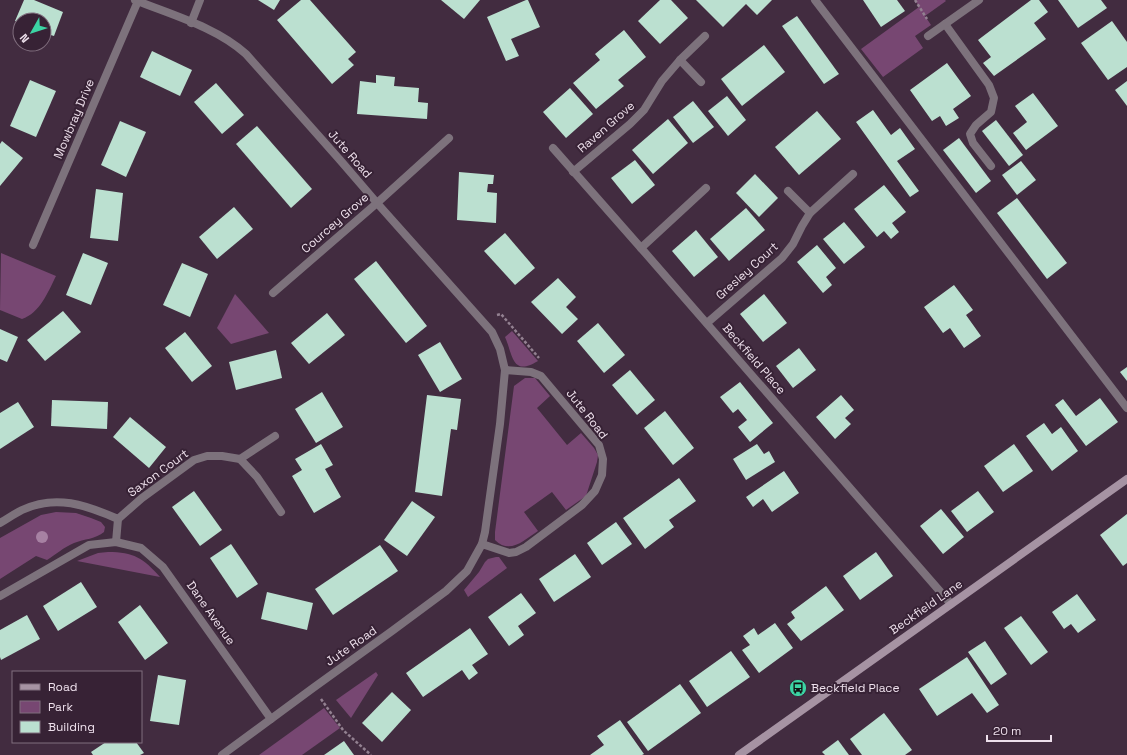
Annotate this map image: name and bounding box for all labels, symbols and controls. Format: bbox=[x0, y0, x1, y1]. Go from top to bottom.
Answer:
north arrow bbox=[12, 12, 52, 52]
text: N bbox=[16, 31, 32, 46]
street label: Mowbray Drive bbox=[50, 77, 98, 161]
street label: Raven Grove bbox=[574, 98, 638, 156]
street label: Jute Road bbox=[325, 126, 375, 182]
street label: Courcey Grove bbox=[298, 189, 372, 257]
street label: Gresley Court bbox=[712, 239, 782, 303]
street label: Beckfield Place bbox=[719, 320, 789, 398]
street label: Jute Road bbox=[562, 386, 612, 442]
street label: Saxon Court bbox=[124, 446, 192, 500]
street label: Beckfield Lane bbox=[886, 576, 966, 638]
street label: Dane Avenue bbox=[183, 578, 239, 648]
street label: Jute Road bbox=[322, 622, 380, 670]
legend bbox=[12, 671, 142, 743]
bus stop icon: Beckfield Place bbox=[788, 678, 808, 698]
text: Road bbox=[48, 679, 77, 695]
place label: Beckfield Place bbox=[811, 680, 900, 696]
text: Park bbox=[48, 699, 73, 715]
scale bar bbox=[987, 717, 1051, 743]
text: Building bbox=[48, 719, 95, 735]
text: 20 m bbox=[993, 723, 1021, 739]

